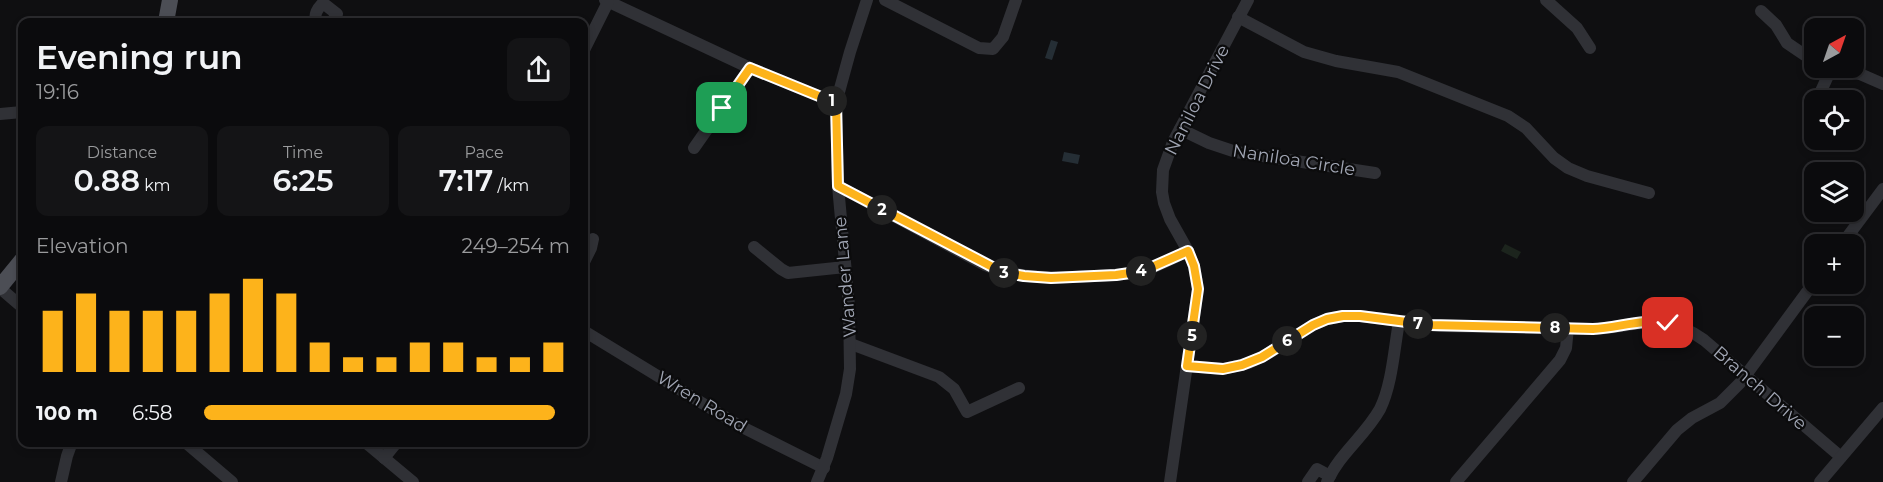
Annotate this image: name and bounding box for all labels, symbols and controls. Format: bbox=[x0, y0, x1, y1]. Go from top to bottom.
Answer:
north arrow bbox=[1804, 18, 1864, 78]
map controls bbox=[1804, 18, 1864, 366]
text: Evening run bbox=[36, 37, 243, 77]
button: share bbox=[507, 38, 570, 101]
street label: Naniloa Drive bbox=[1160, 41, 1234, 159]
text: 19:16 bbox=[36, 80, 79, 104]
pin bbox=[696, 82, 747, 133]
pin: 1 bbox=[817, 86, 847, 116]
button: locate bbox=[1804, 90, 1864, 150]
icon: arrive bbox=[705, 91, 738, 124]
text: 1 bbox=[829, 91, 835, 110]
street label: Naniloa Circle bbox=[1231, 139, 1357, 181]
text: Distance bbox=[87, 143, 157, 162]
text: Time bbox=[283, 143, 323, 162]
text: Pace bbox=[464, 143, 504, 162]
text: 0.88 bbox=[73, 162, 140, 199]
text: 6:25 bbox=[272, 162, 334, 199]
text: 7:17 bbox=[439, 162, 493, 199]
button: layers bbox=[1804, 162, 1864, 222]
text: km bbox=[140, 176, 171, 195]
text: /km bbox=[493, 176, 529, 195]
pin: 2 bbox=[867, 195, 897, 225]
text: 2 bbox=[877, 200, 887, 219]
street label: Wander Lane bbox=[829, 216, 861, 338]
text: Elevation bbox=[36, 234, 128, 258]
text: 249–254 m bbox=[462, 234, 570, 258]
button: + bbox=[1804, 234, 1864, 294]
pin: 4 bbox=[1126, 256, 1156, 286]
pin: 3 bbox=[989, 258, 1019, 288]
text: 4 bbox=[1135, 261, 1147, 280]
text: 3 bbox=[999, 263, 1009, 282]
pin bbox=[1642, 297, 1693, 348]
icon: check bbox=[1651, 306, 1684, 339]
button: − bbox=[1804, 306, 1864, 366]
pin: 7 bbox=[1403, 309, 1433, 339]
pin: 8 bbox=[1540, 313, 1570, 343]
text: 7 bbox=[1413, 314, 1423, 333]
text: 8 bbox=[1550, 318, 1560, 337]
pin: 5 bbox=[1177, 321, 1207, 351]
text: 5 bbox=[1187, 326, 1197, 345]
pin: 6 bbox=[1272, 326, 1302, 356]
text: 6 bbox=[1282, 331, 1292, 350]
street label: Branch Drive bbox=[1709, 341, 1811, 435]
street label: Wren Road bbox=[653, 367, 751, 437]
text: 100 m bbox=[36, 401, 98, 425]
text: 6:58 bbox=[132, 401, 173, 425]

